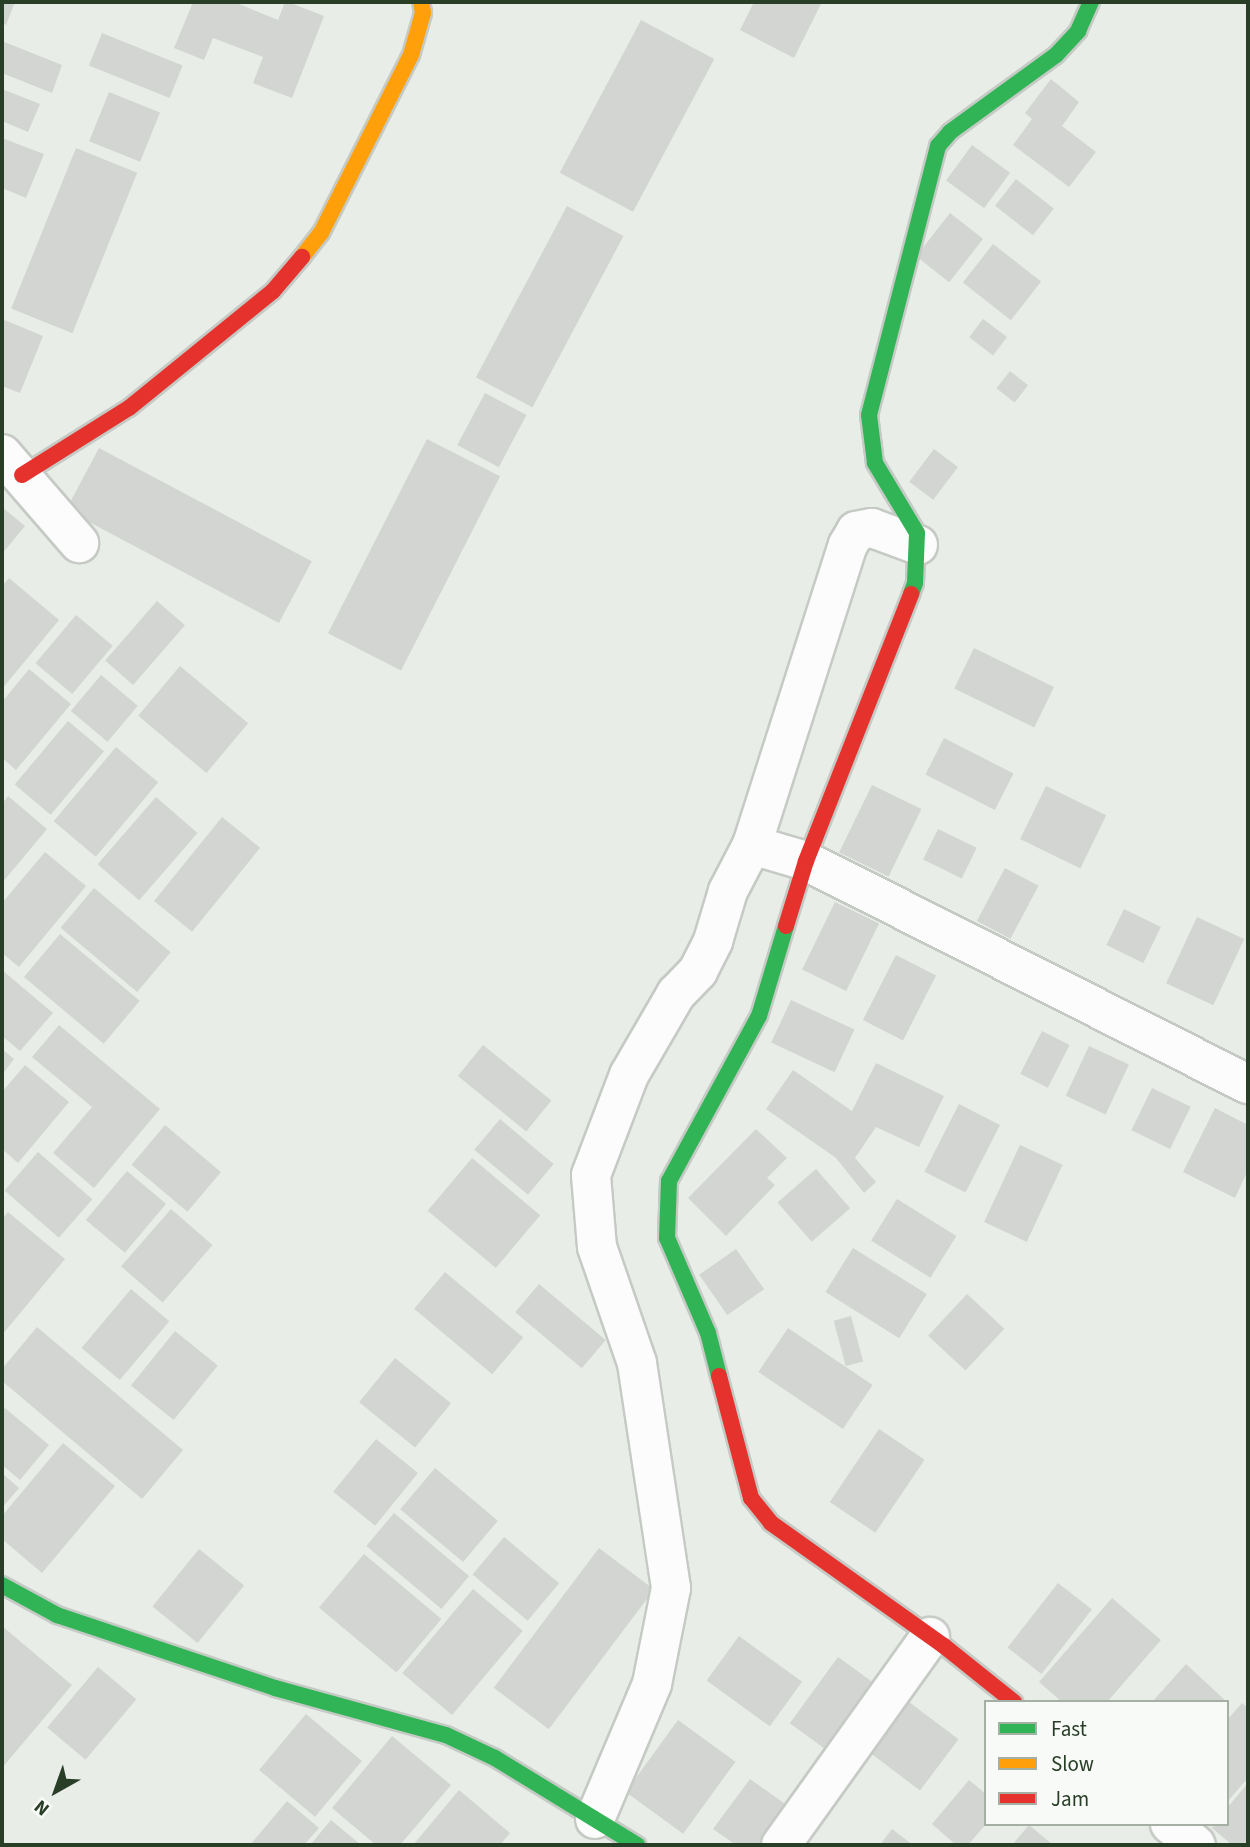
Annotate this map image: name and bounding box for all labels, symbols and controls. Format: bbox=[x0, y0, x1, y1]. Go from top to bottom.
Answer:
legend bbox=[984, 1700, 1229, 1826]
text: Fast bbox=[1051, 1714, 1087, 1744]
text: Slow bbox=[1051, 1749, 1094, 1779]
north arrow bbox=[21, 1756, 91, 1826]
text: Jam bbox=[1051, 1784, 1089, 1814]
text: N bbox=[29, 1793, 56, 1822]

